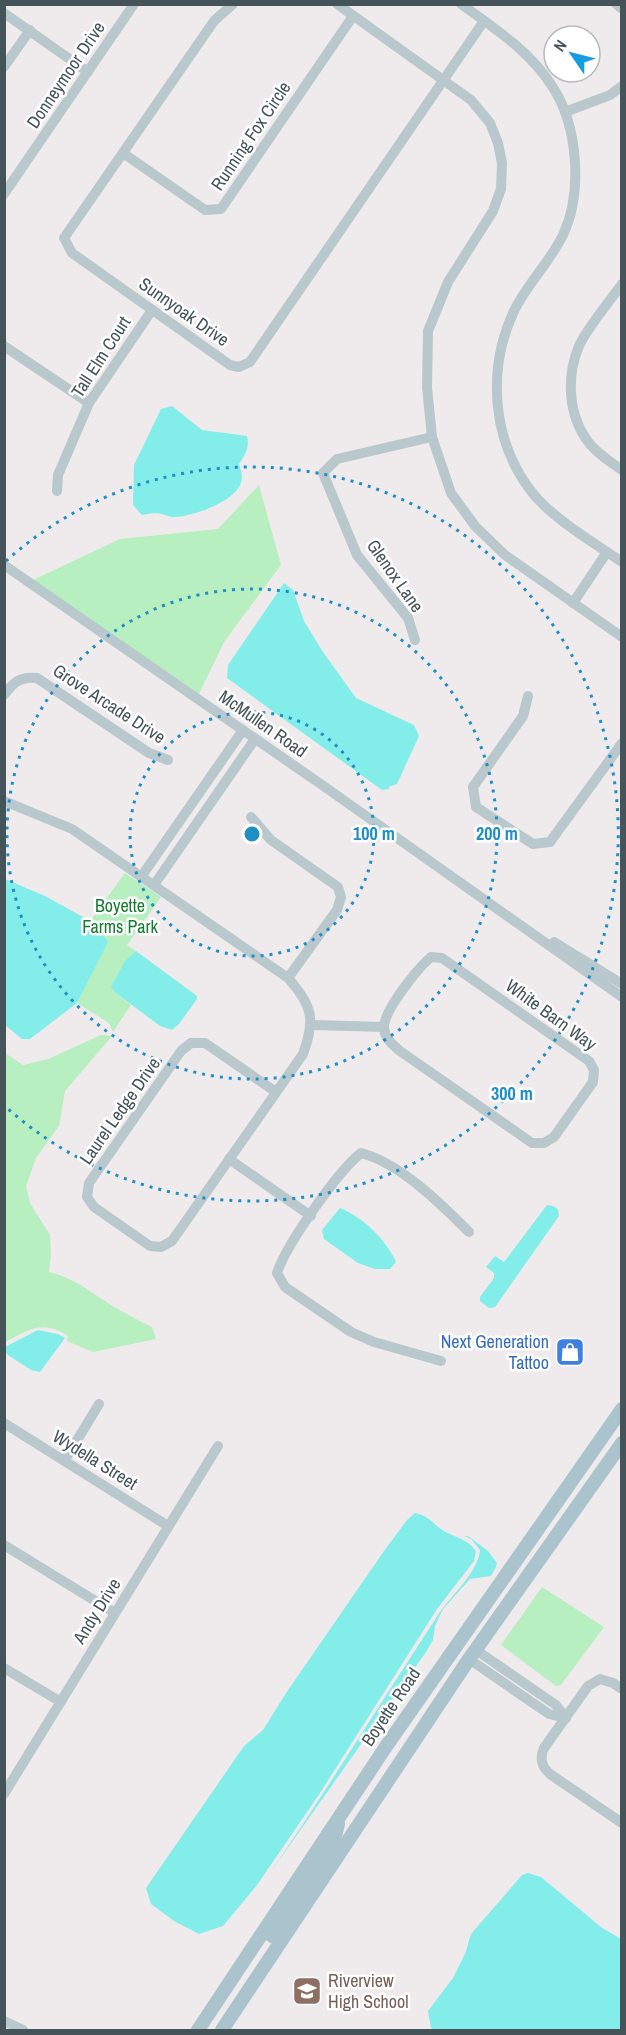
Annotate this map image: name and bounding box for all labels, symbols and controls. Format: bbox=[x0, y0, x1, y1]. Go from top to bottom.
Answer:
street label: Donneymoor Drive bbox=[21, 16, 111, 133]
north arrow bbox=[542, 24, 602, 84]
text: N bbox=[548, 35, 571, 56]
street label: Running Fox Circle bbox=[205, 76, 296, 195]
street label: Sunnyoak Drive bbox=[134, 271, 234, 352]
street label: Tall Elm Court bbox=[65, 311, 136, 402]
street label: Glenox Lane bbox=[361, 534, 430, 617]
street label: Grove Arcade Drive bbox=[48, 658, 170, 749]
street label: McMullen Road bbox=[214, 684, 312, 763]
text: 100 m bbox=[353, 821, 395, 846]
text: 200 m bbox=[476, 821, 518, 846]
centre of rings bbox=[242, 824, 262, 844]
park label: Boyette Farms Park bbox=[82, 893, 158, 939]
street label: White Barn Way bbox=[501, 973, 602, 1056]
street label: Laurel Ledge Drive bbox=[73, 1052, 166, 1169]
text: 300 m bbox=[491, 1081, 533, 1106]
place label: Next Generation Tattoo bbox=[441, 1329, 549, 1375]
shop icon: Next Generation Tattoo bbox=[554, 1336, 586, 1368]
street label: Wydella Street bbox=[48, 1424, 143, 1496]
street label: Andy Drive bbox=[66, 1573, 127, 1649]
street label: Boyette Road bbox=[355, 1663, 426, 1751]
place label: Riverview High School bbox=[328, 1968, 408, 2014]
school or university icon: Riverview High School bbox=[291, 1975, 323, 2007]

